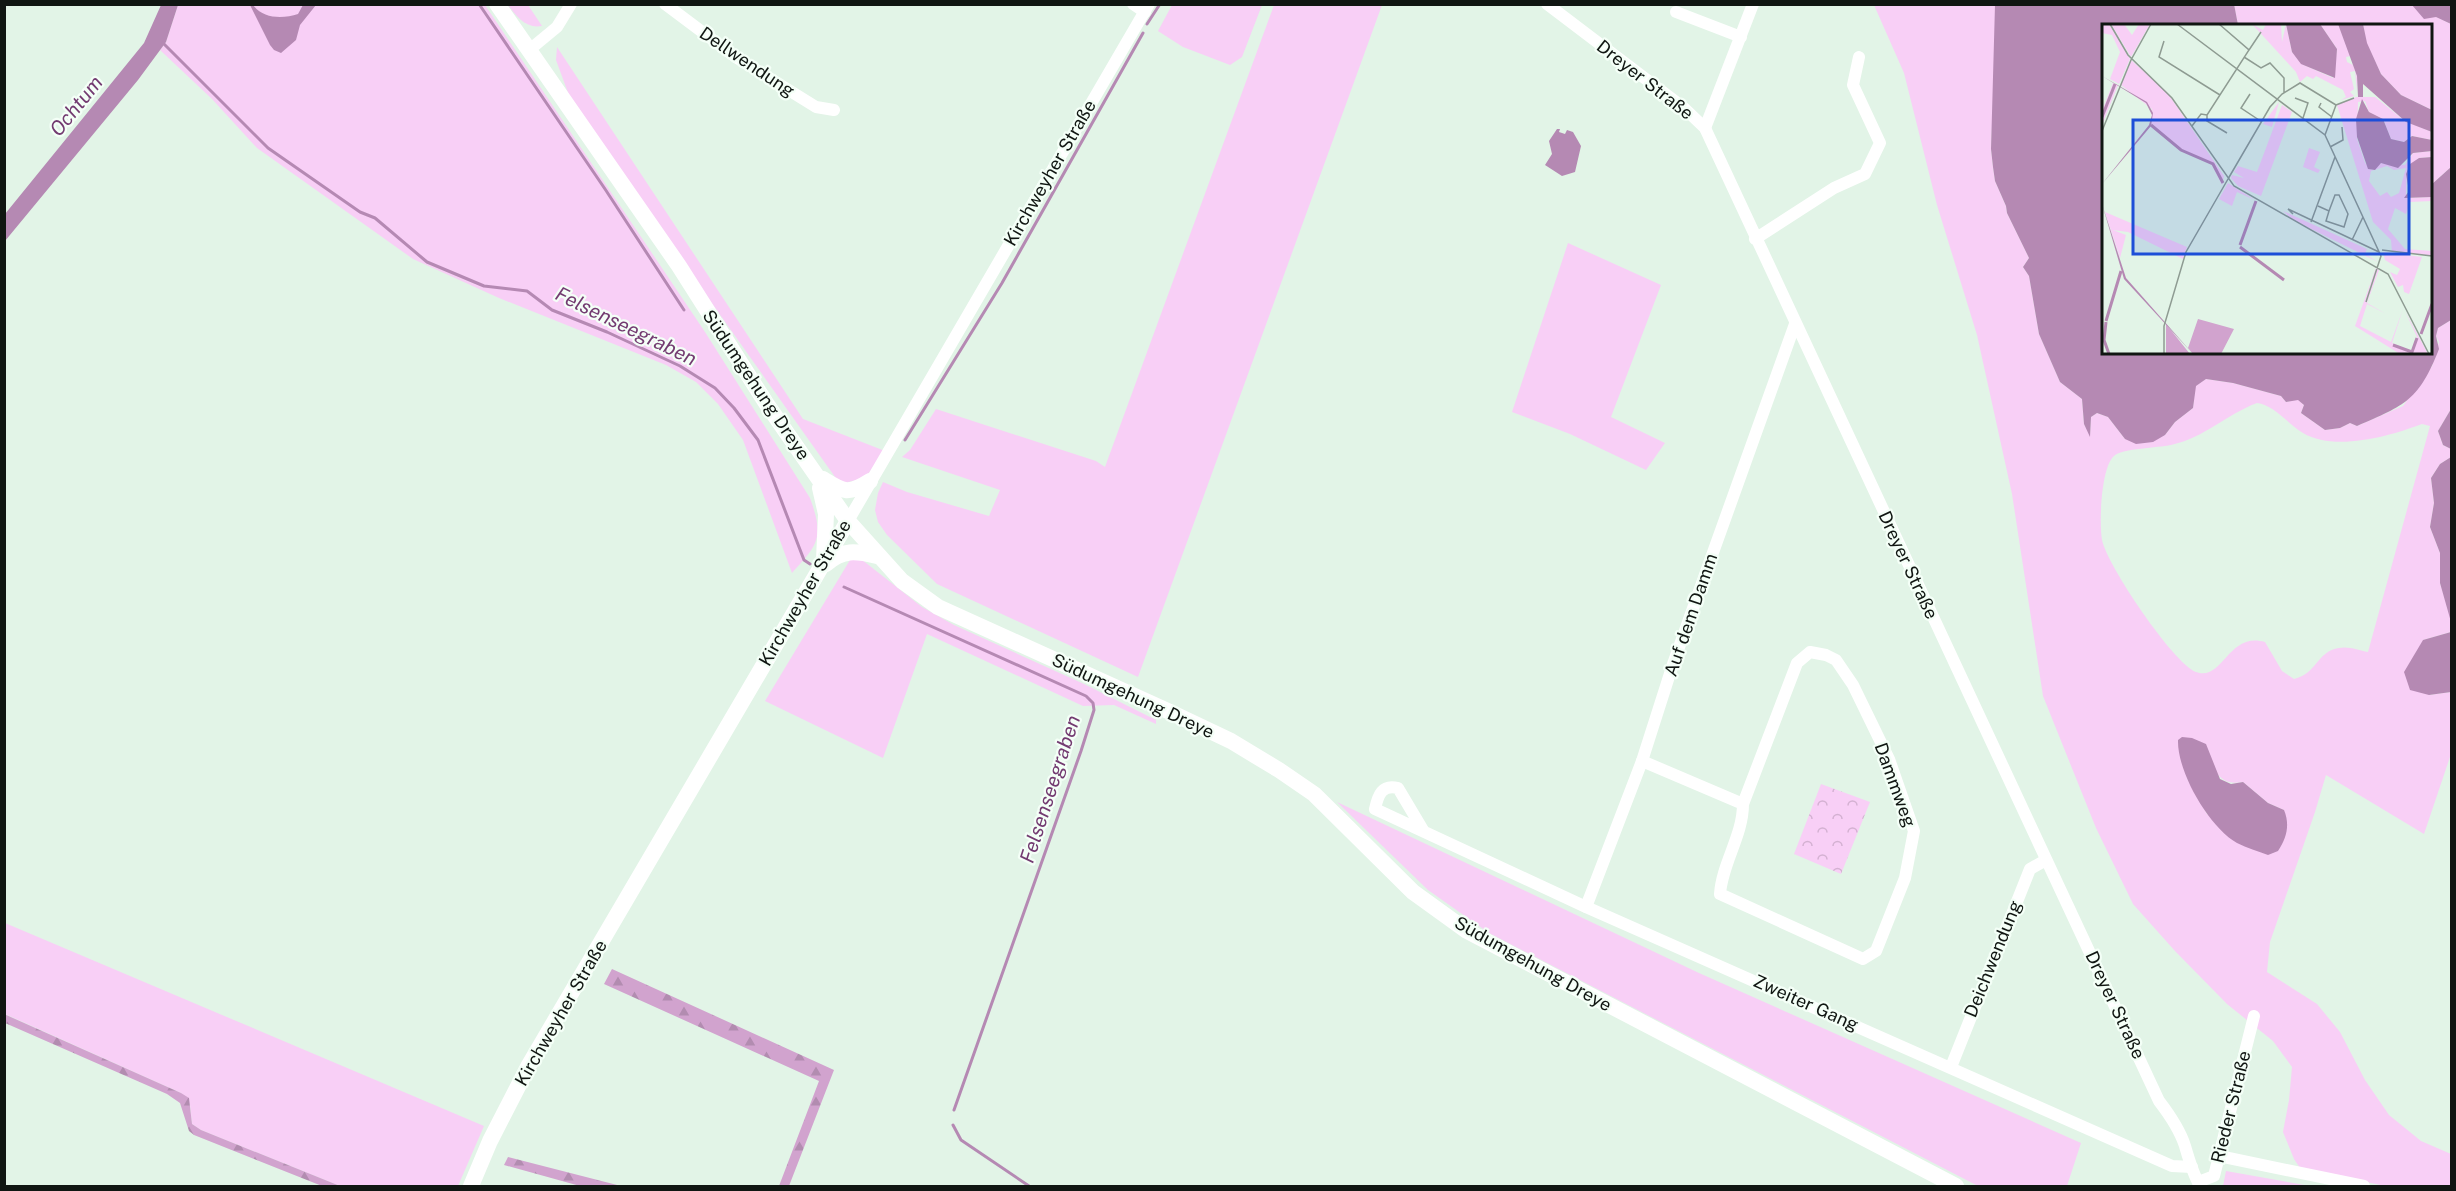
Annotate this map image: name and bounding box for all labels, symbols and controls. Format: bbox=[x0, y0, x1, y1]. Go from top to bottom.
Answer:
street label: Dellwendung bbox=[696, 22, 799, 101]
inset map bbox=[2102, 24, 2432, 354]
street label: Dreyer Straße bbox=[1593, 35, 1698, 124]
water label: Ochtum bbox=[44, 71, 108, 141]
street label: Kirchweyher Straße bbox=[999, 96, 1100, 250]
water label: Felsenseegraben bbox=[551, 281, 701, 371]
street label: Südumgehung Dreye bbox=[698, 306, 814, 464]
street label: Dreyer Straße bbox=[1874, 507, 1943, 622]
street label: Kirchweyher Straße bbox=[754, 516, 855, 670]
street label: Auf dem Damm bbox=[1660, 551, 1721, 679]
street label: Südumgehung Dreye bbox=[1049, 649, 1218, 742]
water label: Felsenseegraben bbox=[1015, 712, 1085, 866]
street label: Dammweg bbox=[1870, 740, 1920, 830]
street label: Deichwendung bbox=[1960, 897, 2026, 1020]
street label: Südumgehung Dreye bbox=[1451, 912, 1616, 1016]
street label: Kirchweyher Straße bbox=[510, 936, 611, 1090]
street label: Dreyer Straße bbox=[2081, 947, 2150, 1062]
street label: Zweiter Gang bbox=[1750, 970, 1862, 1035]
street label: Rieder Straße bbox=[2206, 1048, 2255, 1165]

